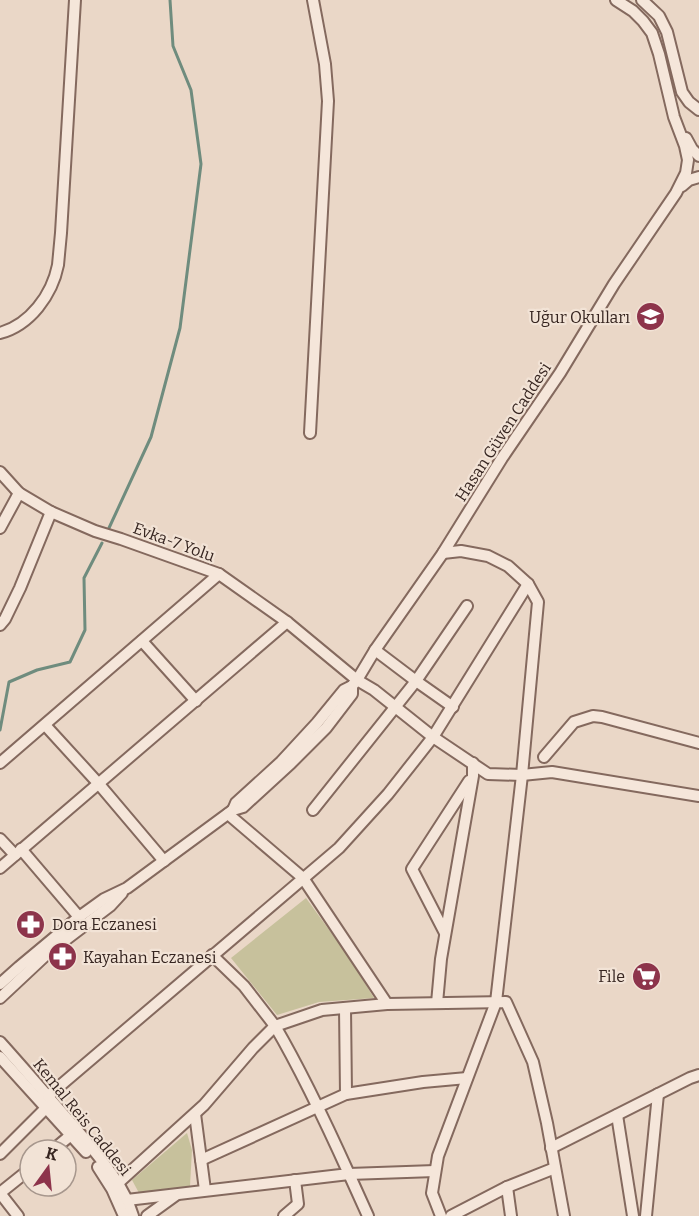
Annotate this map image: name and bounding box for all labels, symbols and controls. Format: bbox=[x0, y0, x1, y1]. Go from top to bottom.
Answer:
school or university icon: Uğur Okulları bbox=[635, 301, 667, 333]
place label: Uğur Okulları bbox=[529, 308, 630, 327]
street label: Hasan Güven Caddesi bbox=[451, 359, 555, 505]
street label: Evka-7 Yolu bbox=[131, 518, 218, 566]
pharmacy icon: Dora Eczanesi bbox=[15, 908, 47, 940]
place label: Dora Eczanesi bbox=[52, 915, 157, 934]
pharmacy icon: Kayahan Eczanesi bbox=[46, 941, 78, 973]
place label: Kayahan Eczanesi bbox=[83, 948, 217, 967]
supermarket icon: File bbox=[630, 960, 662, 992]
place label: File bbox=[598, 967, 625, 986]
street label: Kemal Reis Caddesi bbox=[29, 1055, 135, 1179]
north arrow bbox=[18, 1138, 78, 1198]

